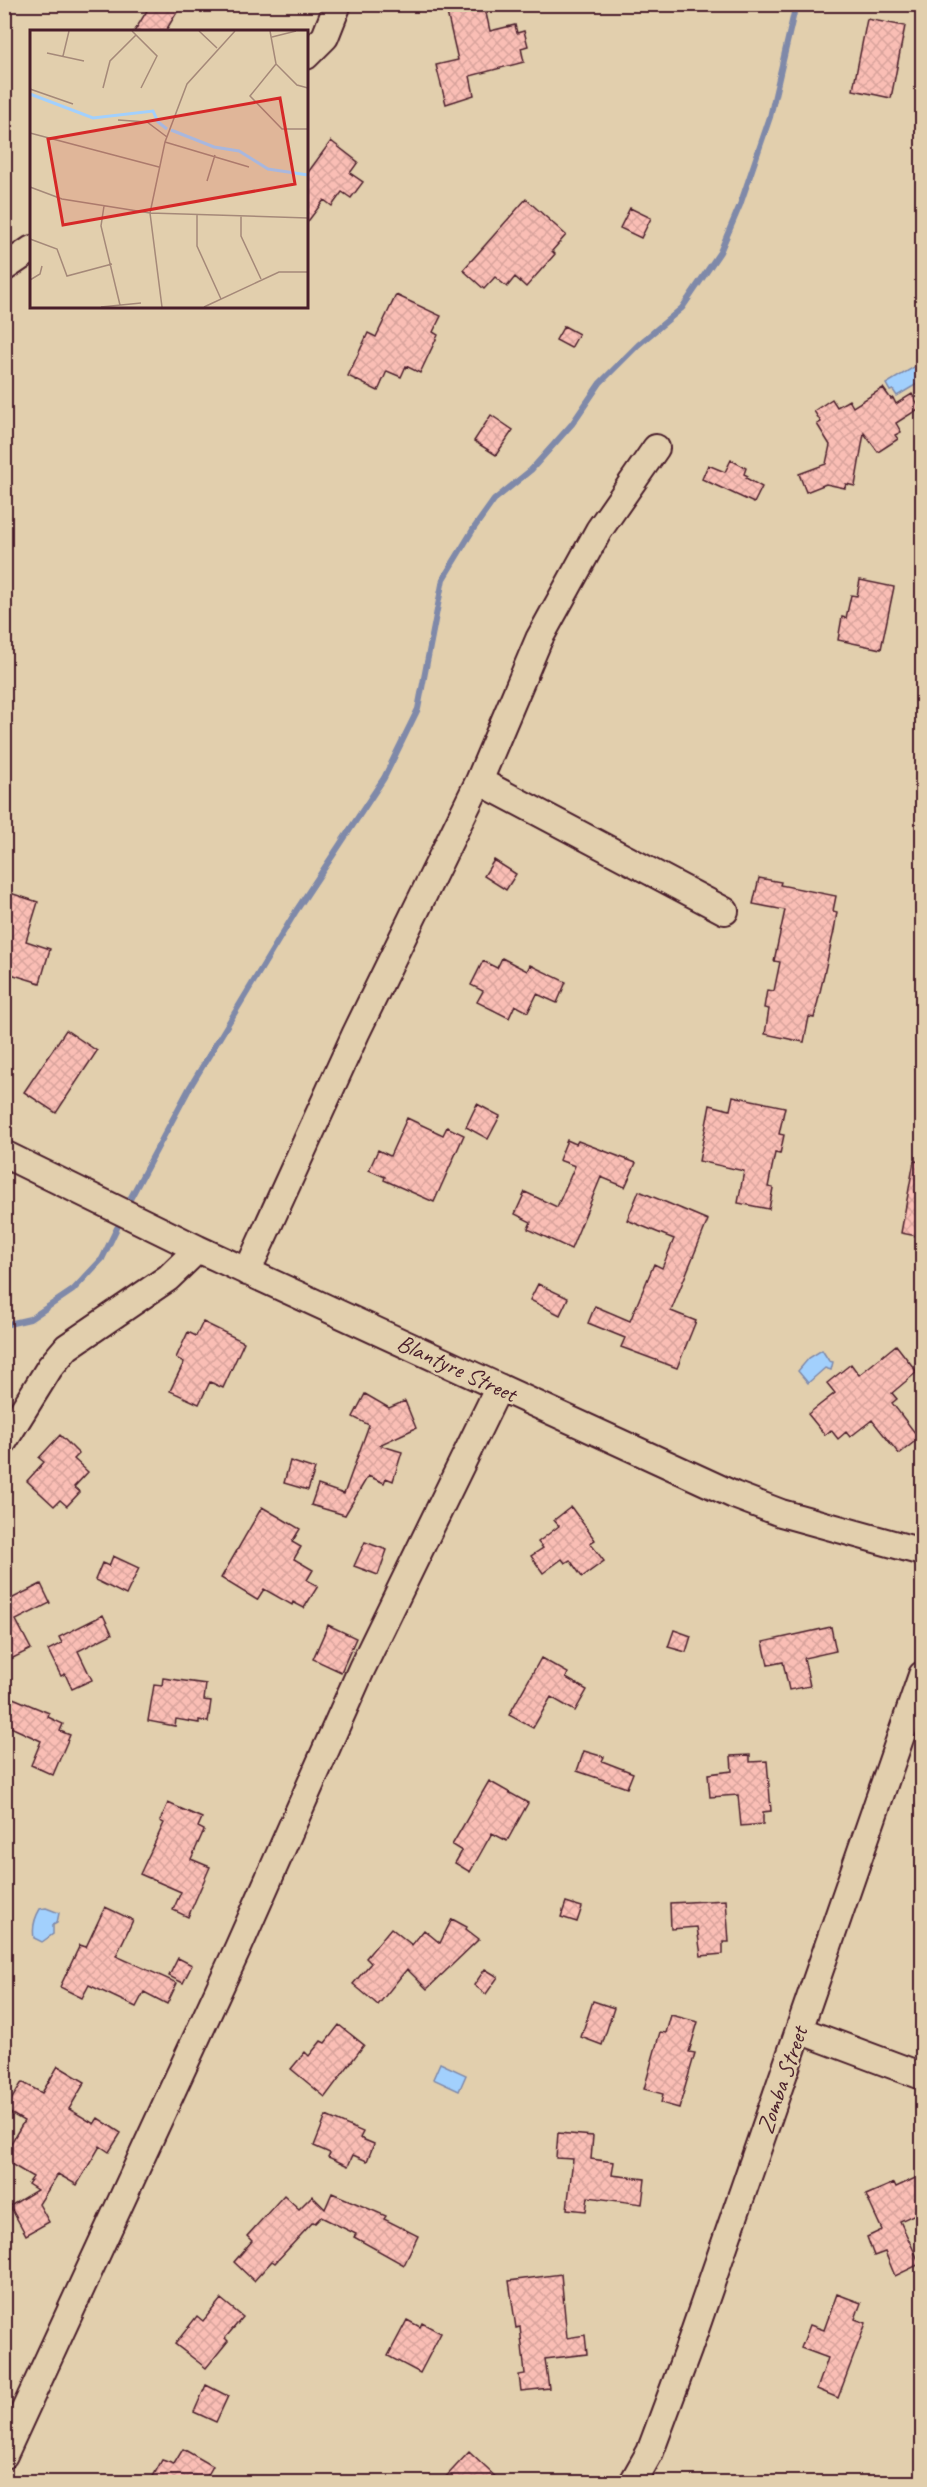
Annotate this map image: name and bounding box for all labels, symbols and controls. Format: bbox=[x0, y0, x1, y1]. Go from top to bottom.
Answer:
inset map bbox=[30, 30, 308, 308]
street label: Blantyre Street bbox=[393, 1327, 523, 1410]
street label: Zomba Street bbox=[750, 2021, 815, 2138]

